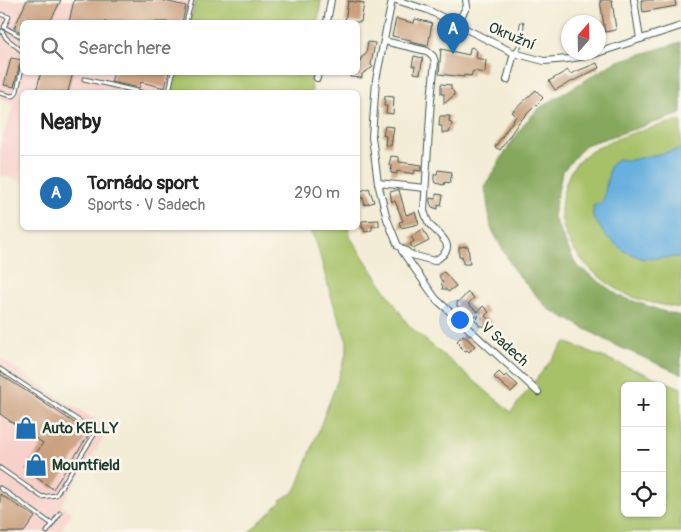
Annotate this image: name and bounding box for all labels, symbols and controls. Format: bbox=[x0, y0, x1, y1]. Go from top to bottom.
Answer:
pin: A bbox=[437, 13, 469, 54]
north arrow bbox=[561, 15, 606, 60]
street label: Okružní bbox=[485, 18, 538, 55]
search box bbox=[20, 20, 360, 75]
icon: search bbox=[38, 34, 66, 62]
text: Search here bbox=[78, 36, 171, 60]
text: Nearby bbox=[40, 109, 101, 136]
text: Tornádo sport bbox=[87, 171, 199, 195]
text: A bbox=[51, 183, 61, 203]
text: 290 m bbox=[294, 183, 340, 203]
text: Sports · V Sadech bbox=[87, 195, 205, 215]
your location bbox=[447, 307, 473, 333]
street label: V Sadech bbox=[477, 318, 532, 371]
map controls bbox=[621, 382, 666, 517]
button: + bbox=[621, 382, 666, 427]
shop icon: Auto KELLY bbox=[13, 415, 39, 441]
place label: Auto KELLY bbox=[42, 419, 119, 438]
button: − bbox=[621, 427, 666, 472]
shop icon: Mountfield bbox=[23, 452, 49, 478]
place label: Mountfield bbox=[52, 456, 120, 475]
button: locate bbox=[621, 472, 666, 517]

